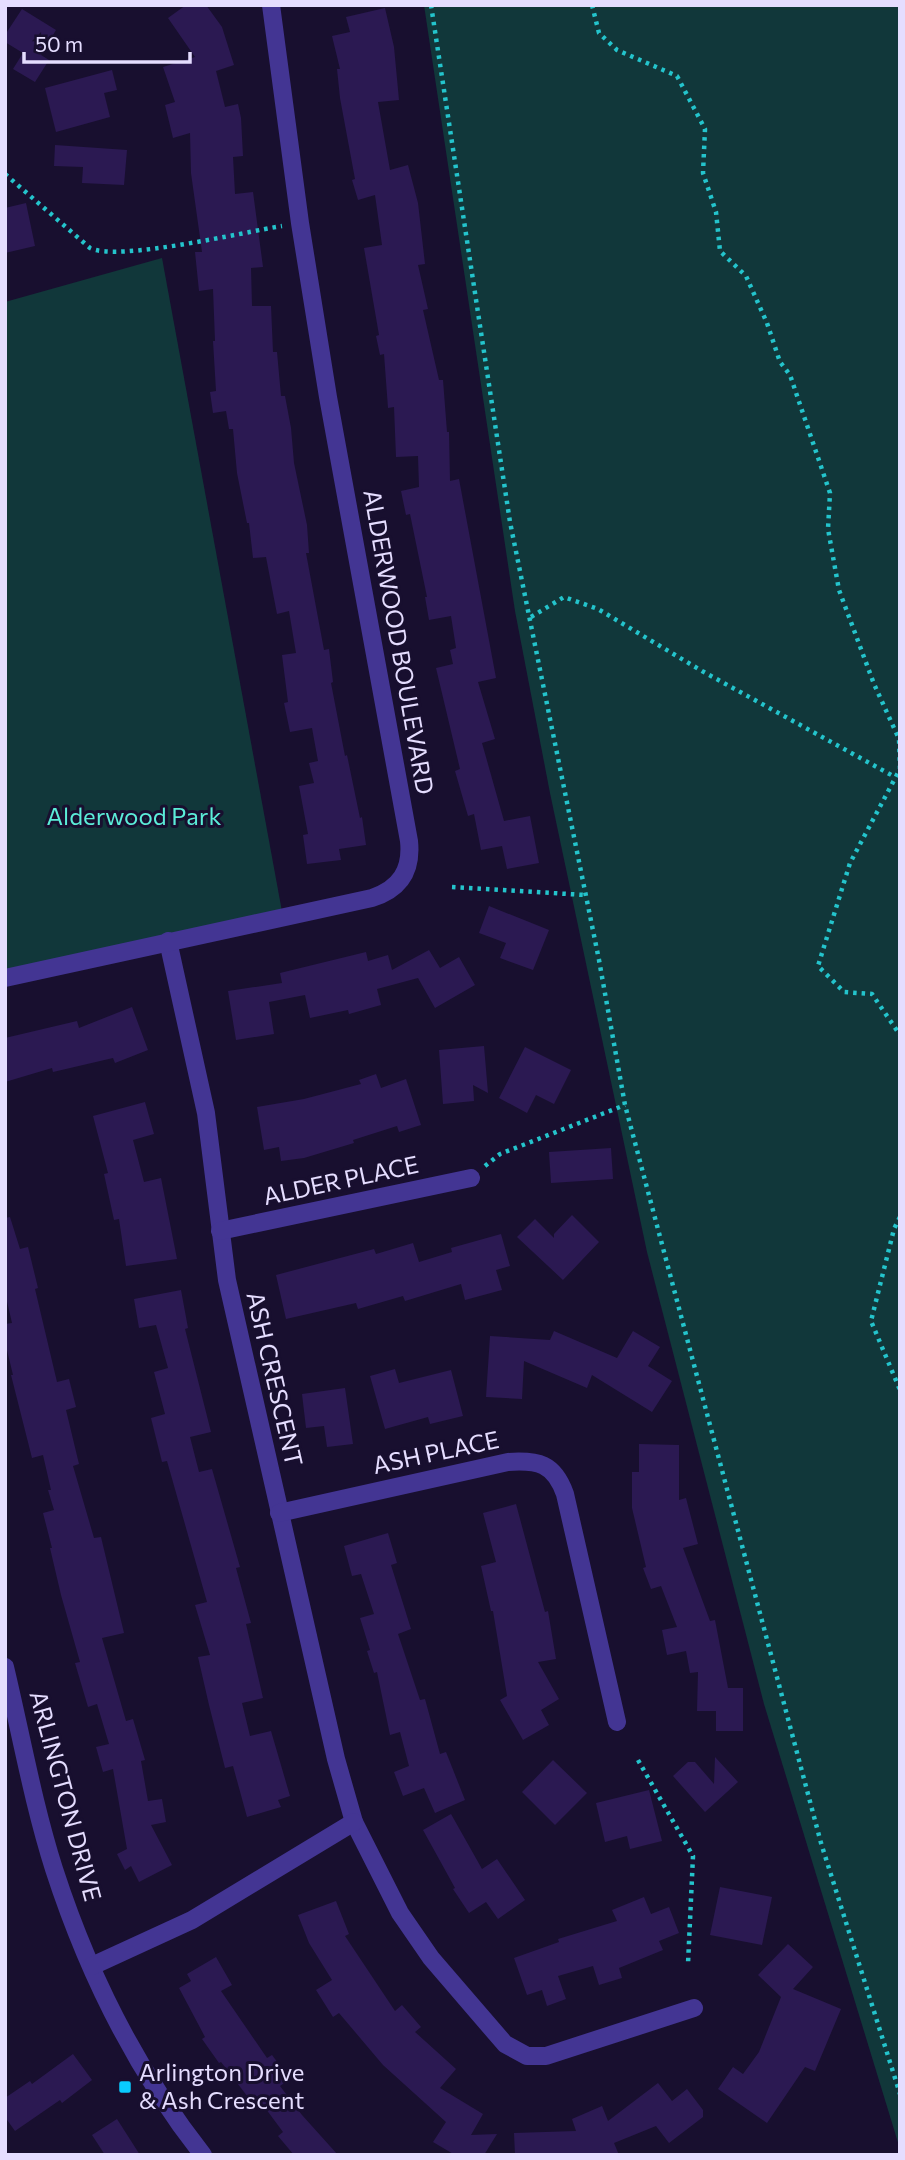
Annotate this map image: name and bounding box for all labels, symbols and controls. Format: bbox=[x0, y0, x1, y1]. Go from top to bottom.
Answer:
scale bar bbox=[24, 21, 191, 65]
text: 50 m bbox=[35, 31, 83, 56]
street label: ALDERWOOD BOULEVARD bbox=[358, 487, 441, 796]
park label: Alderwood Park bbox=[47, 801, 221, 830]
street label: ALDER PLACE bbox=[260, 1149, 421, 1210]
street label: ASH CRESCENT bbox=[241, 1289, 310, 1469]
street label: ASH PLACE bbox=[370, 1424, 502, 1479]
street label: ARLINGTON DRIVE bbox=[24, 1687, 108, 1904]
place label: Arlington Drive & Ash Crescent bbox=[139, 2057, 305, 2114]
marker: Arlington Drive & Ash Crescent bbox=[117, 2079, 133, 2095]

